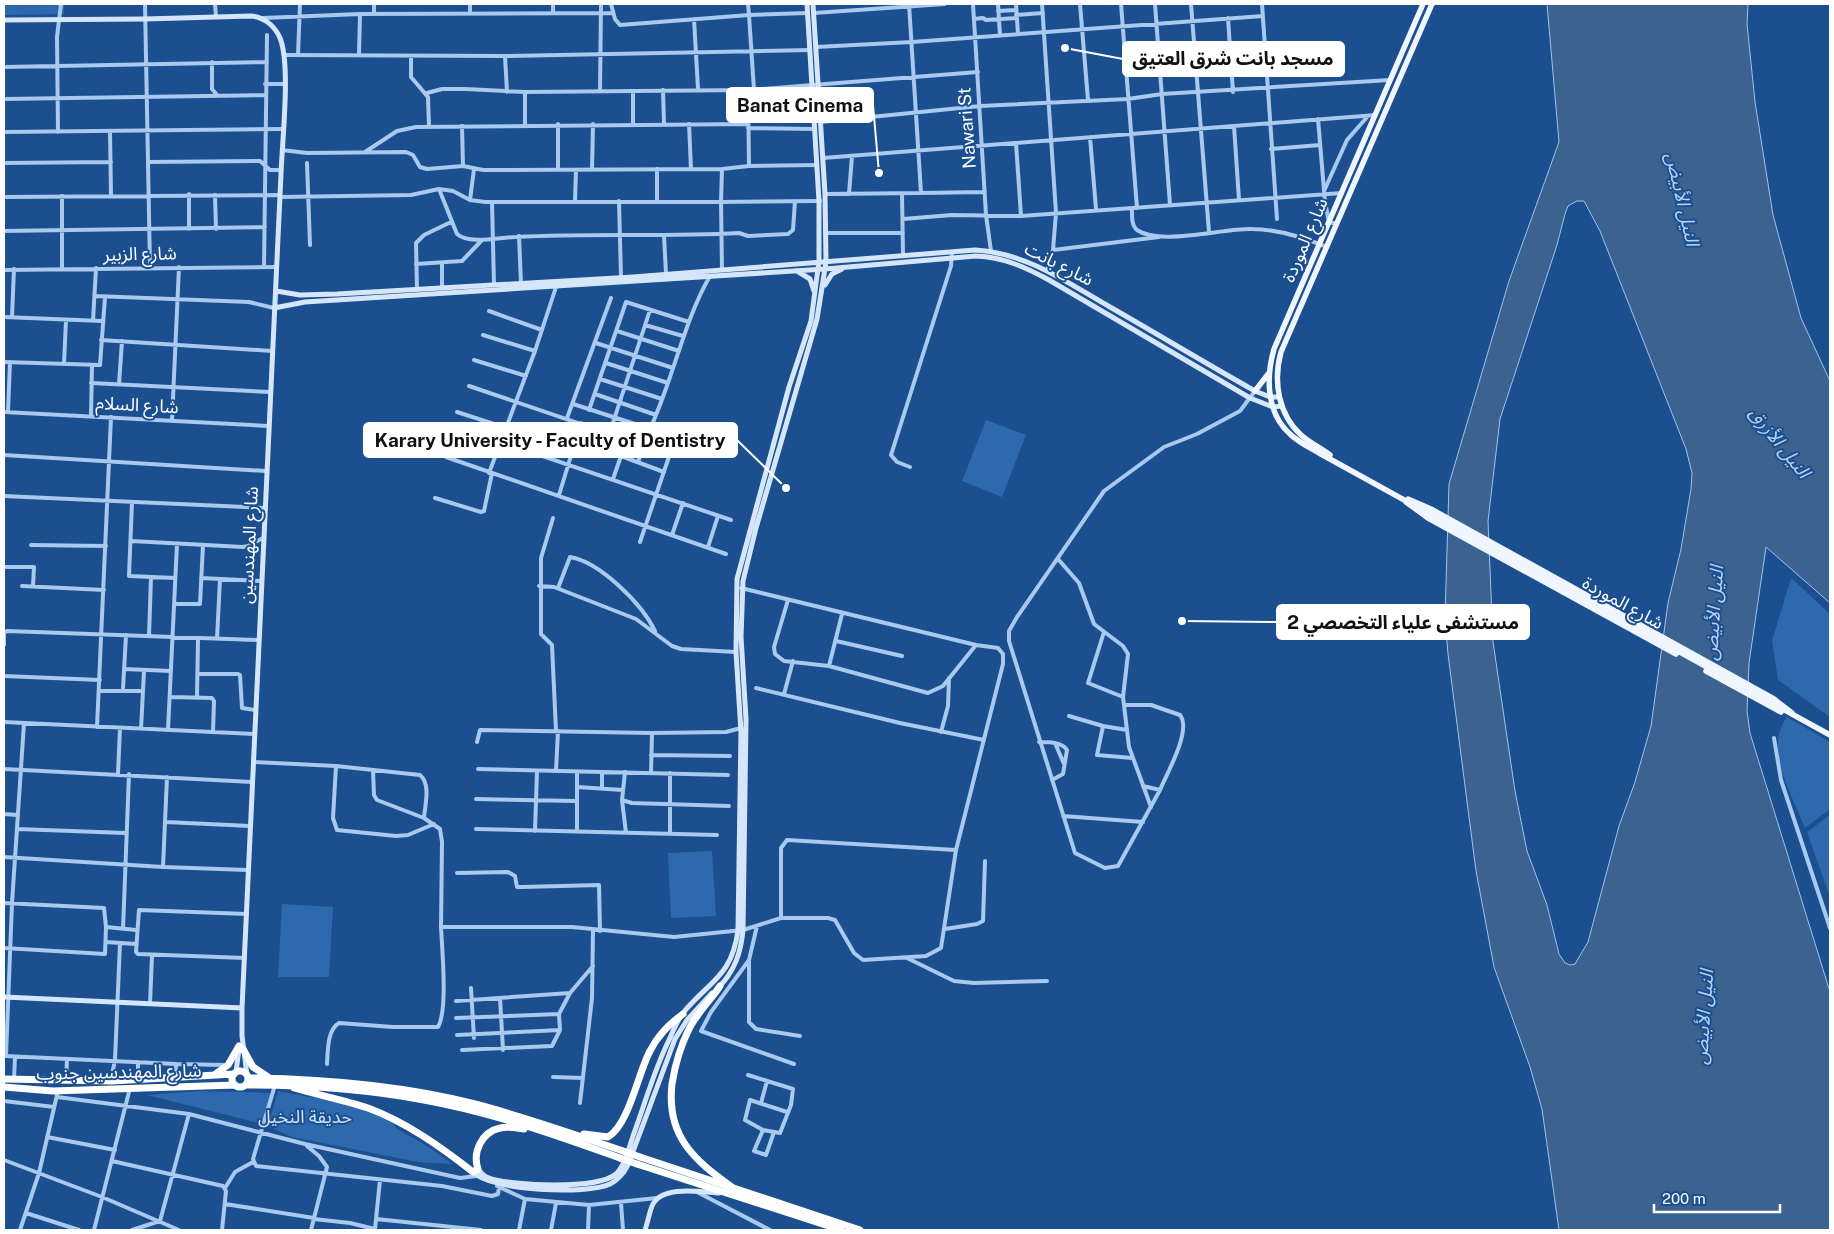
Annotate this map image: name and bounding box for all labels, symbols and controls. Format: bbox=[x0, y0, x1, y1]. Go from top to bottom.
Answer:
callout: مسجد بانت شرق العتيق bbox=[1123, 42, 1344, 76]
text: مسجد بانت شرق العتيق bbox=[1132, 47, 1334, 70]
street label: Nawari St bbox=[953, 87, 980, 169]
callout: Banat Cinema bbox=[727, 88, 873, 122]
text: Banat Cinema bbox=[737, 94, 863, 116]
water label: النيل الأبيض bbox=[1661, 150, 1705, 250]
street label: شارع الموردة bbox=[1277, 195, 1335, 287]
street label: شارع بانت bbox=[1020, 237, 1097, 293]
street label: شارع الزبير bbox=[102, 242, 177, 269]
street label: شارع السلام bbox=[95, 392, 179, 421]
water label: النيل الأزرق bbox=[1744, 402, 1817, 485]
callout: Karary University - Faculty of Dentistry bbox=[364, 423, 737, 457]
text: Karary University - Faculty of Dentistry bbox=[375, 429, 726, 451]
street label: شارع المهندسين bbox=[235, 486, 266, 604]
water label: النيل الأبيض bbox=[1699, 562, 1728, 661]
street label: شارع الموردة bbox=[1577, 572, 1667, 637]
callout: مستشفى علياء التخصصي 2 bbox=[1277, 605, 1529, 639]
text: مستشفى علياء التخصصي 2 bbox=[1287, 611, 1519, 637]
water label: النيل الأبيض bbox=[1689, 966, 1718, 1065]
street label: شارع المهندسين جنوب bbox=[36, 1060, 202, 1087]
park label: حديقة النخيل bbox=[258, 1106, 352, 1128]
scale bar bbox=[1654, 1182, 1780, 1214]
text: 200 m bbox=[1662, 1190, 1706, 1207]

